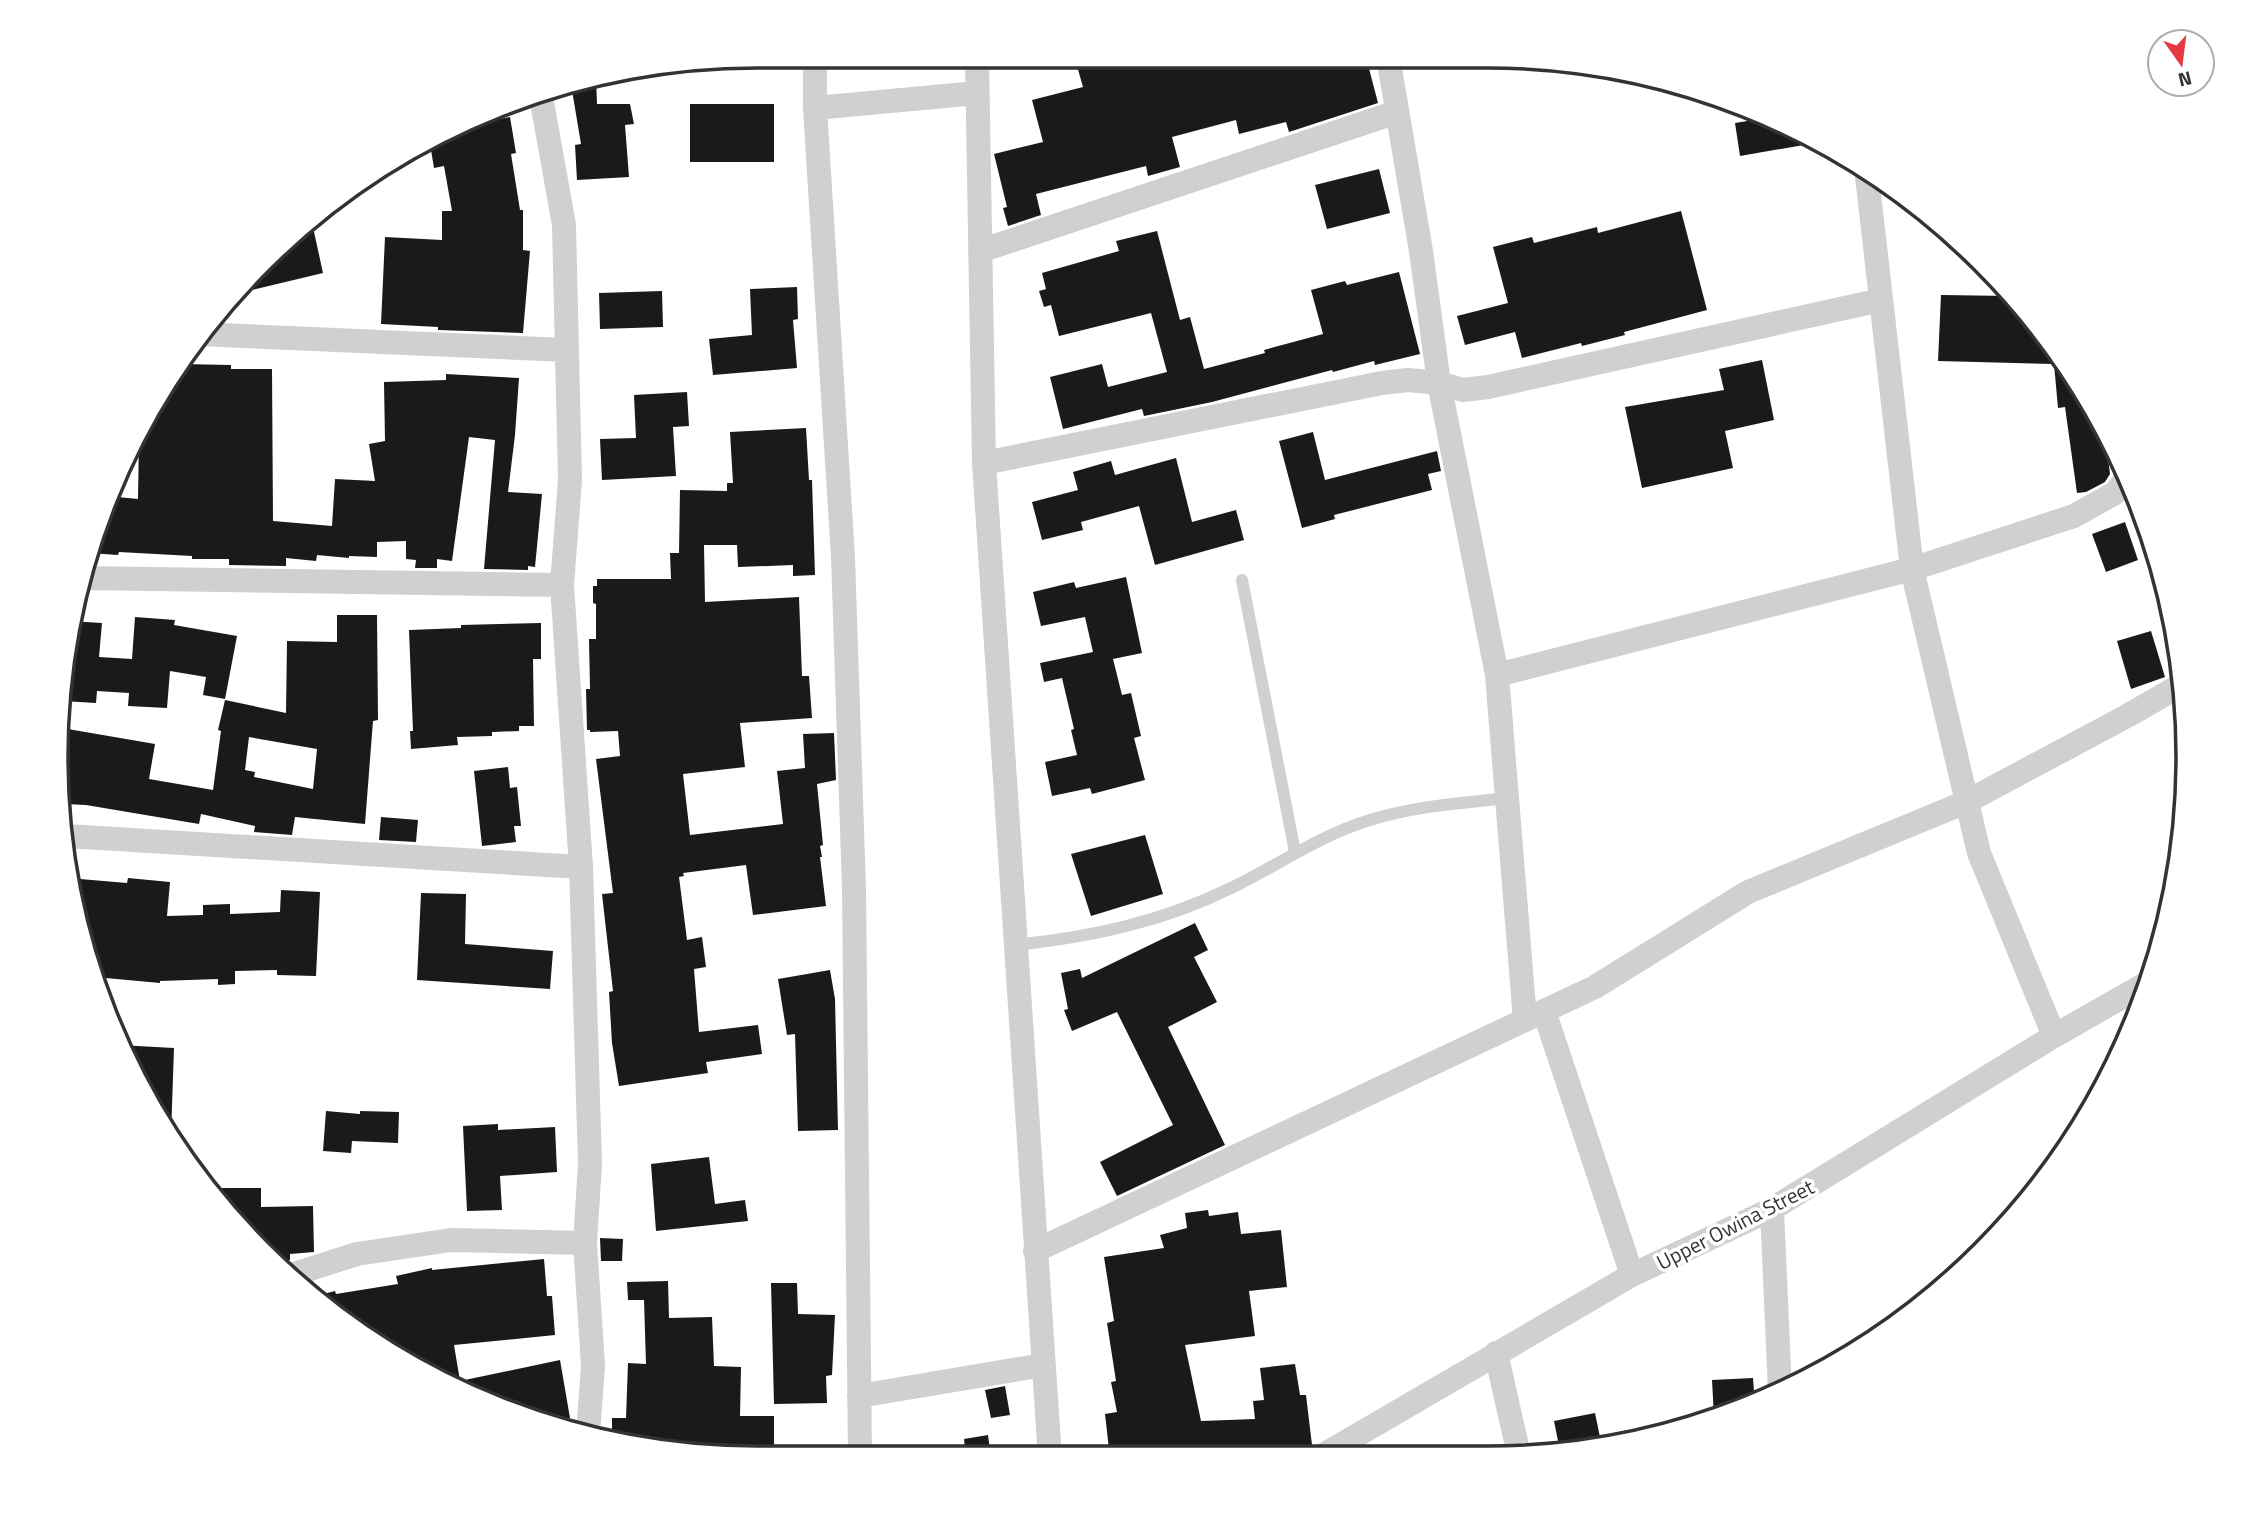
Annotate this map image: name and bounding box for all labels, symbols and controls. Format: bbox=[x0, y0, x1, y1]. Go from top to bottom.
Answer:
north arrow bbox=[2146, 28, 2216, 98]
text: N bbox=[2175, 64, 2195, 96]
street label: Upper Owina Street bbox=[1651, 1170, 1820, 1278]

